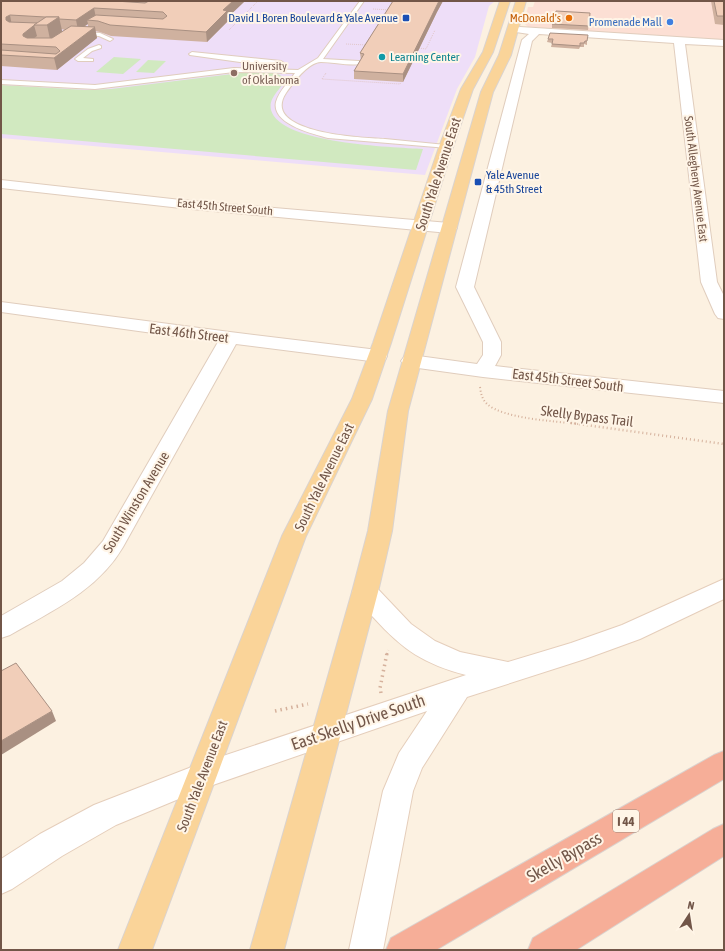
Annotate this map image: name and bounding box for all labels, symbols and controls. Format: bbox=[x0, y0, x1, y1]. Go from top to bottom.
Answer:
place label: David L Boren Boulevard & Yale Avenue bbox=[228, 11, 398, 25]
place label: McDonald's bbox=[510, 11, 561, 25]
marker: David L Boren Boulevard & Yale Avenue bbox=[401, 13, 411, 23]
marker: McDonald's bbox=[564, 13, 574, 23]
place label: Promenade Mall bbox=[589, 15, 663, 29]
marker: Promenade Mall bbox=[665, 17, 675, 27]
place label: Learning Center bbox=[390, 50, 460, 64]
marker: Learning Center bbox=[377, 52, 387, 62]
place label: University of Oklahoma bbox=[242, 59, 299, 87]
marker: University of Oklahoma bbox=[229, 68, 239, 78]
street label: South Yale Avenue East bbox=[412, 115, 464, 233]
street label: South Allegheny Avenue East bbox=[681, 115, 711, 243]
place label: Yale Avenue & 45th Street bbox=[486, 168, 543, 196]
marker: Yale Avenue & 45th Street bbox=[473, 177, 483, 187]
street label: East 45th Street South bbox=[177, 196, 273, 218]
street label: East 46th Street bbox=[148, 320, 230, 346]
street label: East 45th Street South bbox=[511, 365, 625, 395]
street label: Skelly Bypass Trail bbox=[540, 402, 634, 430]
street label: South Yale Avenue East bbox=[291, 421, 357, 533]
street label: South Winston Avenue bbox=[100, 449, 172, 555]
street label: East Skelly Drive South bbox=[288, 690, 428, 754]
street label: South Yale Avenue East bbox=[173, 718, 231, 834]
road number: I 44 bbox=[613, 810, 639, 832]
street label: Skelly Bypass bbox=[523, 828, 605, 886]
north arrow bbox=[669, 895, 709, 935]
text: N bbox=[687, 899, 696, 912]

